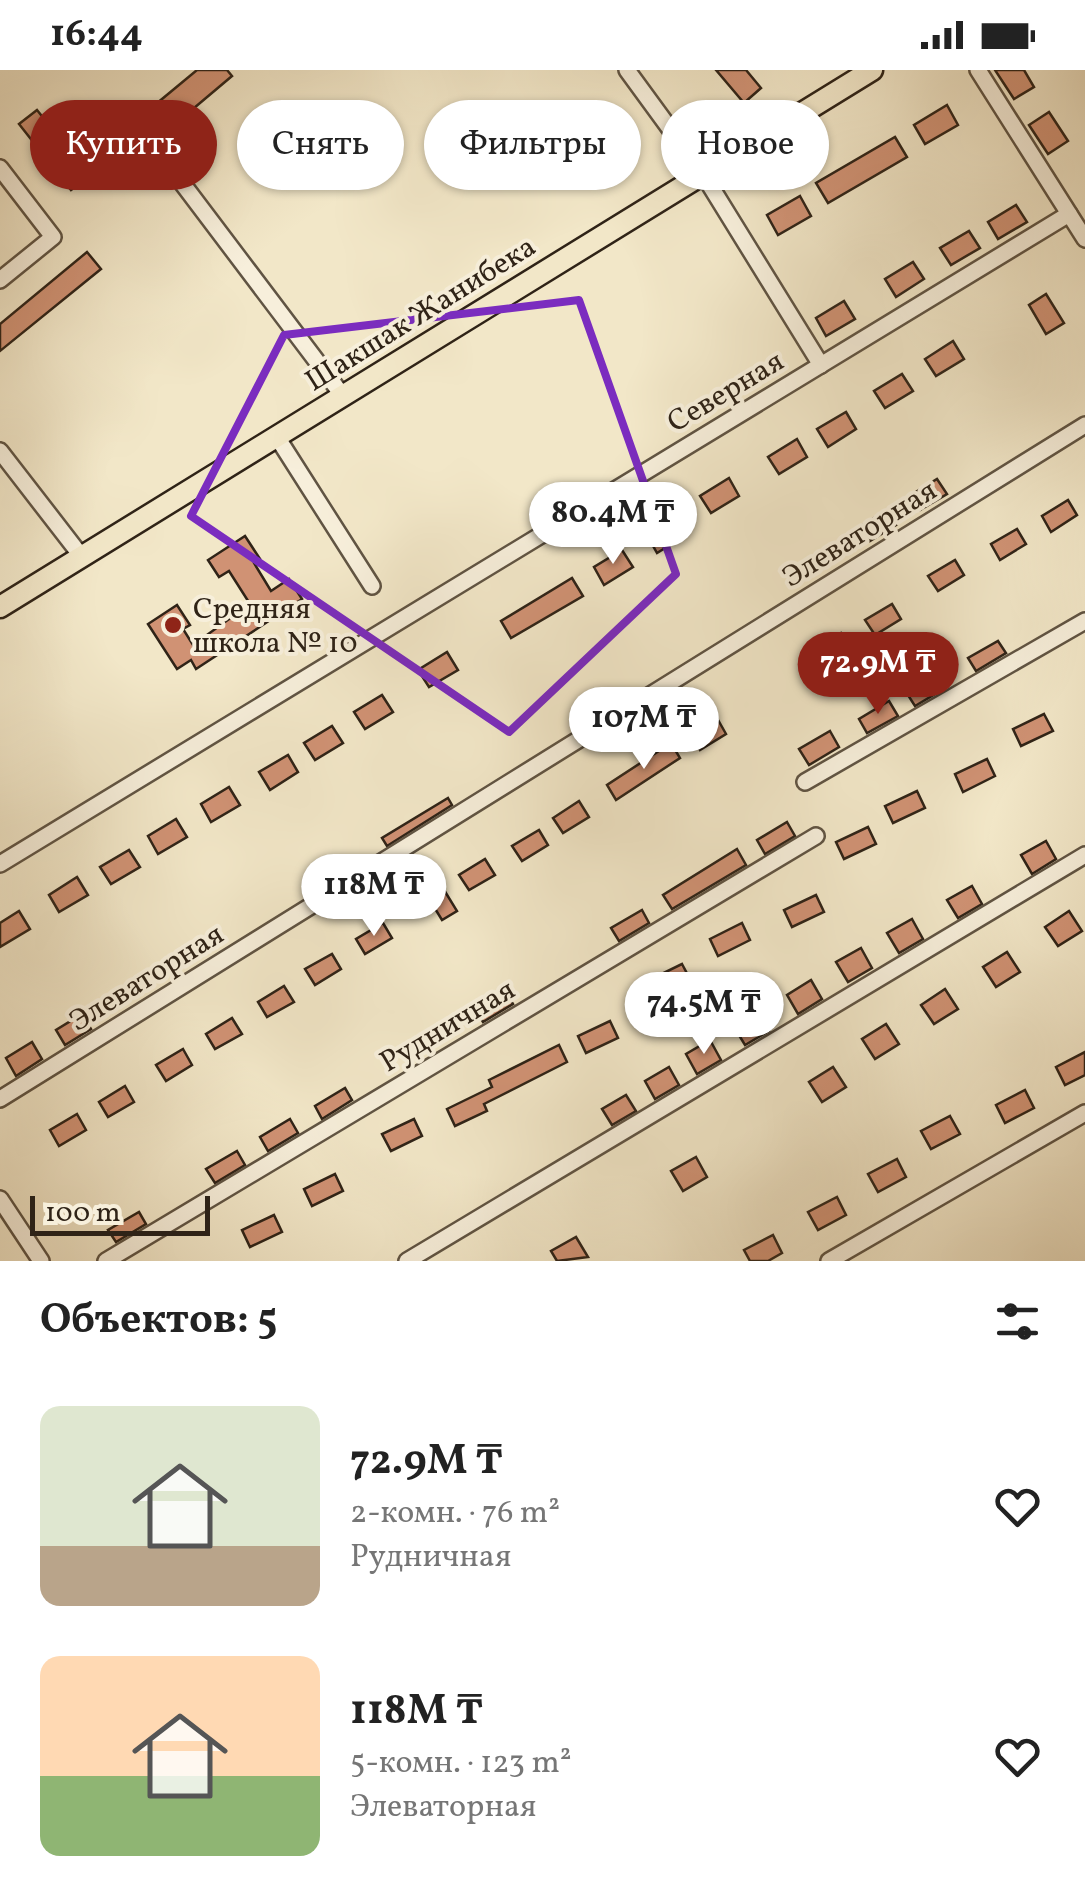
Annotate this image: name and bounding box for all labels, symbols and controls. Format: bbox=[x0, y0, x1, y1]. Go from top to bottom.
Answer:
text: 16:44 bbox=[50, 9, 143, 62]
chip: Купить bbox=[30, 100, 217, 190]
chip: Снять bbox=[237, 100, 404, 190]
chip: Фильтры bbox=[424, 100, 641, 190]
chip: Новое bbox=[661, 100, 829, 190]
street label: Шакшак Жанибека bbox=[298, 227, 544, 403]
street label: Северная bbox=[660, 341, 792, 444]
street label: Элеваторная bbox=[775, 471, 945, 599]
pin: 80.4M ₸ bbox=[521, 482, 705, 567]
text: 80.4M ₸ bbox=[551, 492, 675, 536]
place label: Средняя школа № 10 bbox=[193, 589, 357, 665]
marker: Средняя школа № 10 bbox=[162, 614, 184, 636]
pin: 72.9M ₸ bbox=[786, 632, 970, 717]
text: 72.9M ₸ bbox=[820, 642, 936, 686]
pin: 107M ₸ bbox=[563, 687, 725, 772]
text: 107M ₸ bbox=[591, 697, 697, 741]
pin: 118M ₸ bbox=[293, 854, 455, 939]
text: 118M ₸ bbox=[323, 864, 425, 908]
street label: Элеваторная bbox=[62, 915, 232, 1043]
street label: Рудничная bbox=[372, 970, 524, 1084]
pin: 74.5M ₸ bbox=[612, 972, 796, 1057]
text: 74.5M ₸ bbox=[647, 982, 761, 1026]
scale bar bbox=[30, 1191, 210, 1236]
text: 100 m bbox=[45, 1194, 120, 1233]
text: Объектов: 5 bbox=[40, 1292, 277, 1351]
icon: filters bbox=[990, 1294, 1045, 1349]
text: 72.9M ₸ bbox=[350, 1433, 503, 1492]
icon: home bbox=[120, 1446, 240, 1566]
icon: heart bbox=[990, 1479, 1045, 1534]
text: 2-комн. · 76 m² bbox=[350, 1492, 560, 1536]
text: Рудничная bbox=[350, 1536, 511, 1580]
text: 118M ₸ bbox=[350, 1683, 483, 1742]
icon: home bbox=[120, 1696, 240, 1816]
icon: heart bbox=[990, 1729, 1045, 1784]
text: 5-комн. · 123 m² bbox=[350, 1742, 572, 1786]
text: Элеваторная bbox=[350, 1786, 537, 1830]

